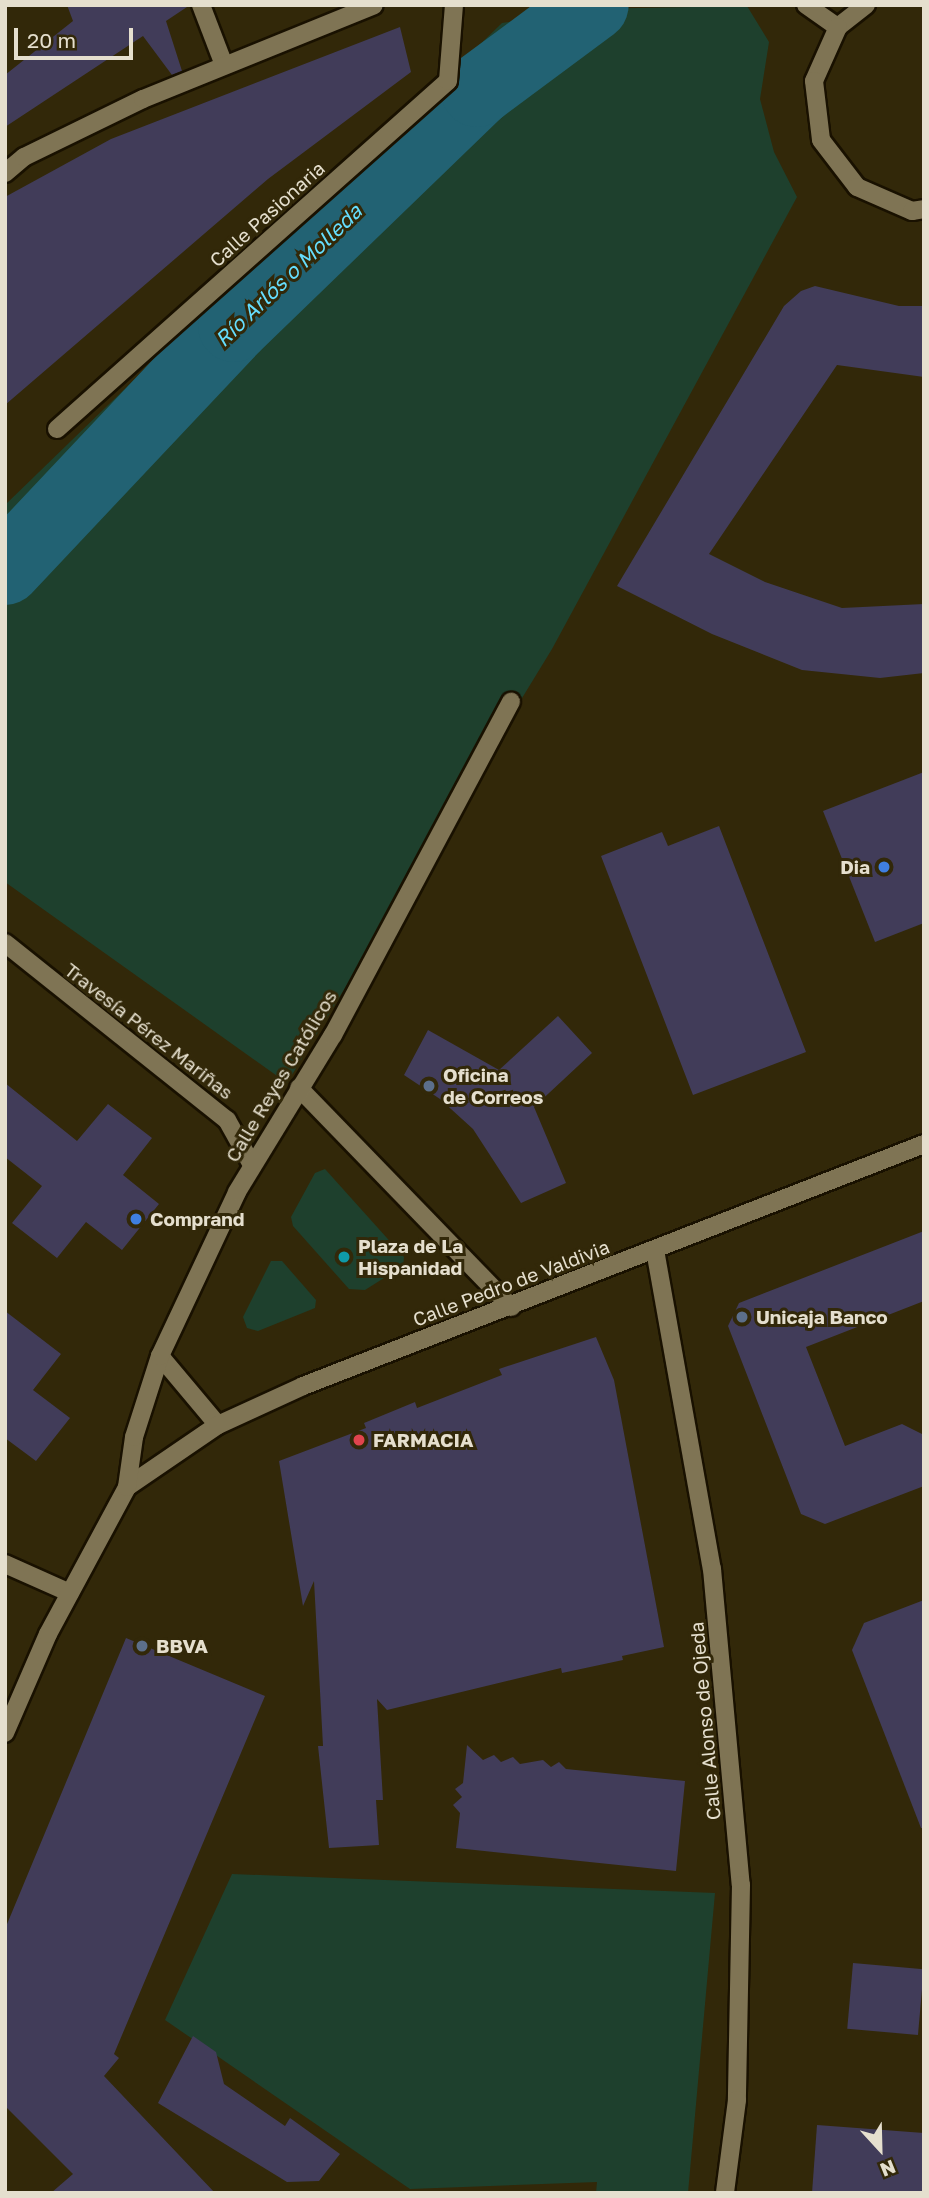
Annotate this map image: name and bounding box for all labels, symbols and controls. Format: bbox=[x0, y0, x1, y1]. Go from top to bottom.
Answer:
scale bar bbox=[18, 14, 136, 58]
text: 20 m bbox=[27, 27, 76, 53]
street label: Calle Pasionaria bbox=[205, 156, 329, 272]
water label: Río Arlós o Molleda bbox=[209, 198, 367, 352]
place label: Dia bbox=[840, 856, 870, 878]
marker: Dia bbox=[876, 859, 892, 875]
street label: Travesía Pérez Mariñas bbox=[60, 958, 238, 1104]
street label: Calle Reyes Católicos bbox=[221, 986, 341, 1166]
place label: Oficina de Correos bbox=[443, 1064, 543, 1108]
marker: Oficina de Correos bbox=[421, 1078, 437, 1094]
place label: Comprand bbox=[150, 1208, 245, 1230]
marker: Comprand bbox=[128, 1211, 144, 1227]
place label: Plaza de La Hispanidad bbox=[358, 1235, 463, 1279]
street label: Calle Pedro de Valdivia bbox=[410, 1235, 612, 1331]
marker: Plaza de La Hispanidad bbox=[336, 1249, 352, 1265]
place label: Unicaja Banco bbox=[756, 1306, 888, 1328]
marker: Unicaja Banco bbox=[734, 1309, 750, 1325]
place label: FARMACIA bbox=[373, 1429, 474, 1451]
marker: FARMACIA bbox=[351, 1432, 367, 1448]
street label: Calle Alonso de Ojeda bbox=[685, 1621, 725, 1821]
place label: BBVA bbox=[156, 1635, 208, 1657]
marker: BBVA bbox=[134, 1638, 150, 1654]
north arrow bbox=[845, 2114, 915, 2184]
text: N bbox=[877, 2156, 899, 2182]

